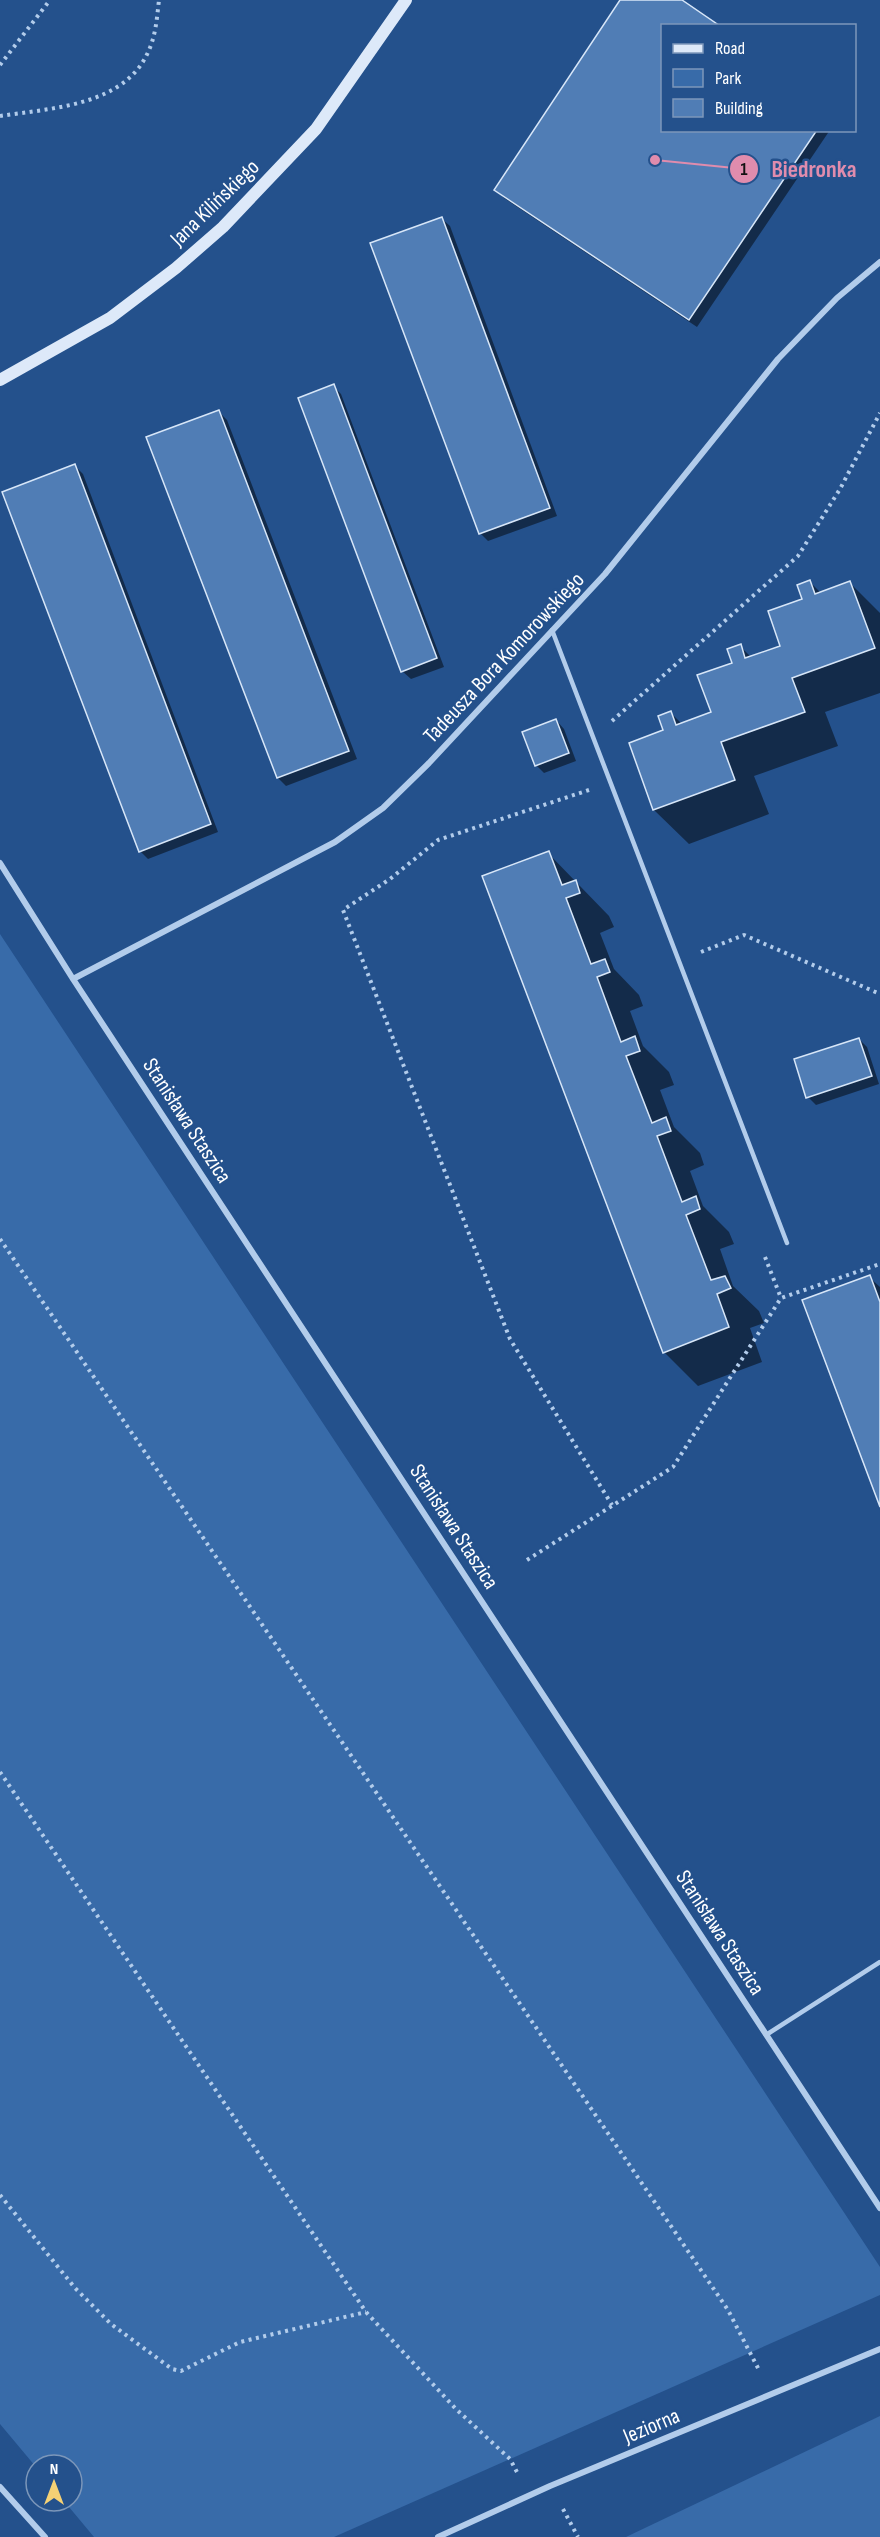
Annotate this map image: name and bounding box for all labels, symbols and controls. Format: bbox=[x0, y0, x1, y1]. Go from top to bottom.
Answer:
legend bbox=[661, 24, 856, 132]
text: Road bbox=[715, 38, 745, 59]
text: Park bbox=[715, 68, 741, 89]
text: Building bbox=[715, 98, 763, 119]
callout: Biedronka bbox=[729, 148, 868, 190]
street label: Jana Kilińskiego bbox=[164, 154, 265, 253]
text: Biedronka bbox=[771, 155, 857, 184]
text: 1 bbox=[740, 159, 748, 180]
street label: Tadeusza Bora Komorowskiego bbox=[418, 567, 590, 749]
street label: Stanisława Staszica bbox=[136, 1053, 237, 1188]
street label: Stanisława Staszica bbox=[403, 1459, 504, 1594]
street label: Stanisława Staszica bbox=[669, 1865, 770, 2000]
street label: Jeziorna bbox=[618, 2402, 684, 2451]
north arrow bbox=[24, 2453, 84, 2513]
text: N bbox=[50, 2460, 58, 2479]

